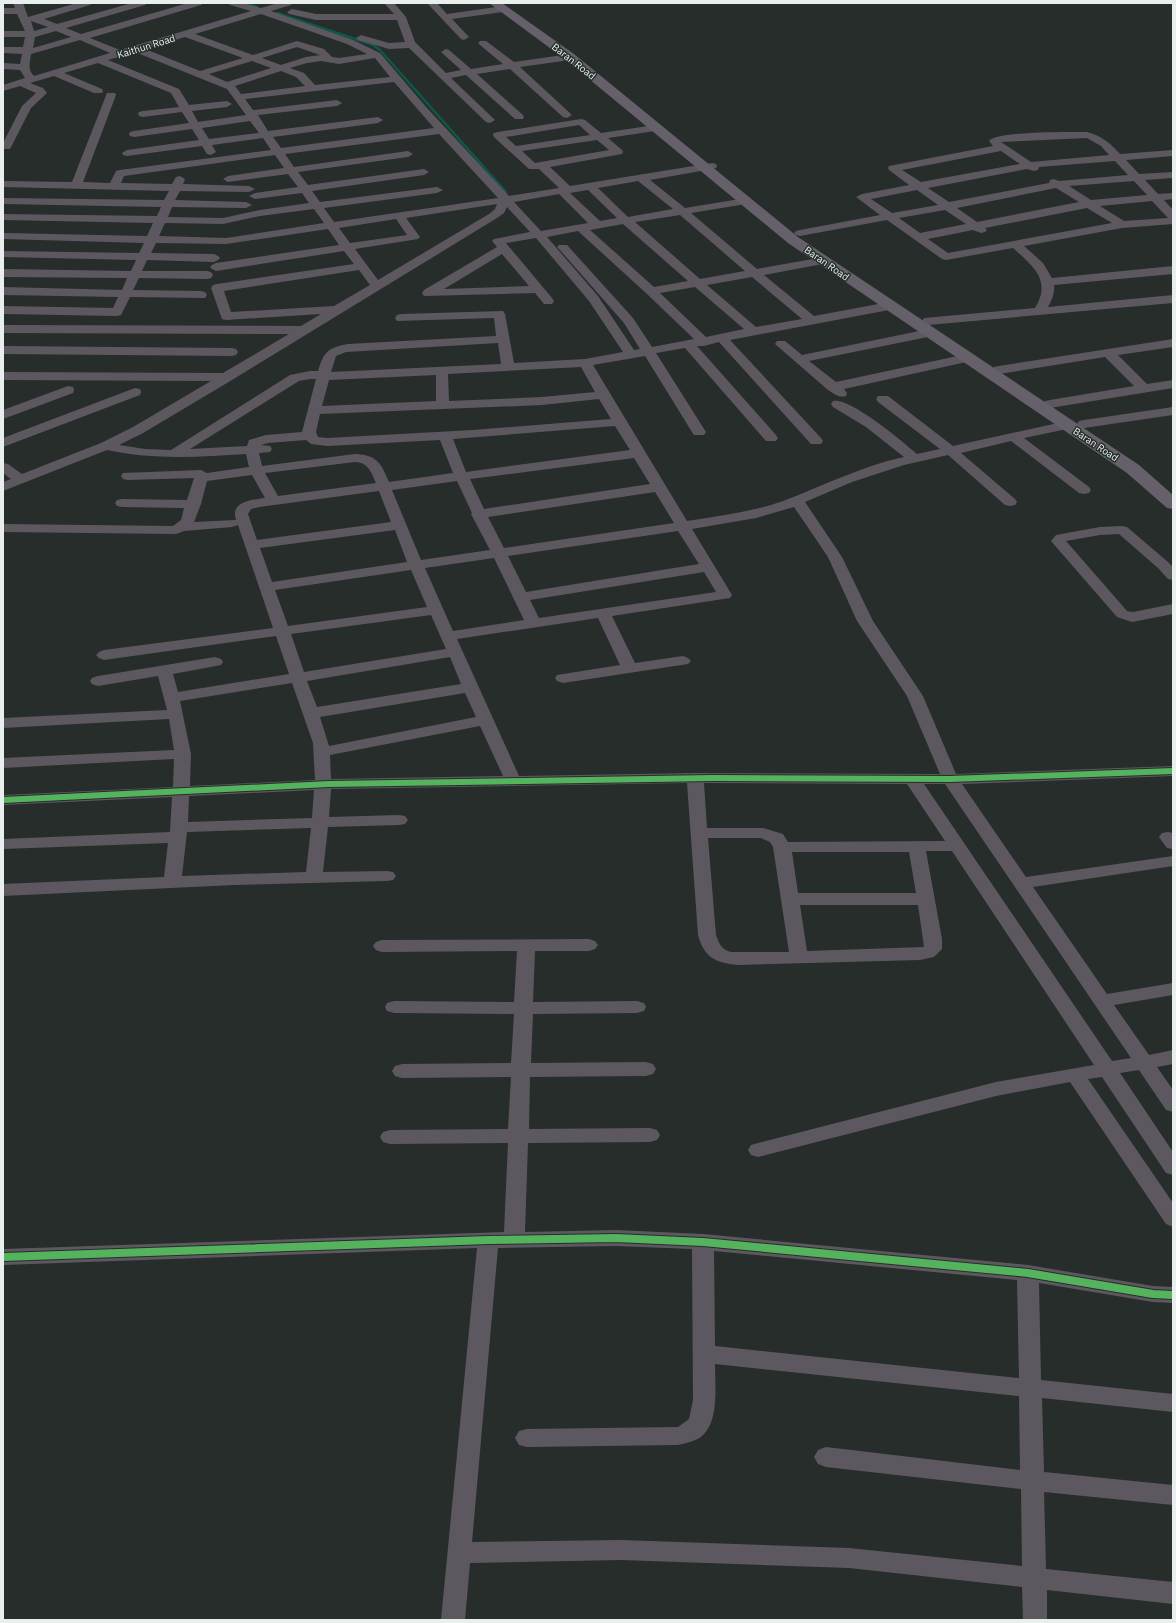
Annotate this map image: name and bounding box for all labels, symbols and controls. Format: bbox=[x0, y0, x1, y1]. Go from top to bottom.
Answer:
street label: Kaithun Road bbox=[116, 32, 177, 61]
street label: Baran Road bbox=[549, 40, 598, 82]
street label: Baran Road bbox=[802, 243, 852, 284]
street label: Baran Road bbox=[1071, 425, 1121, 464]

